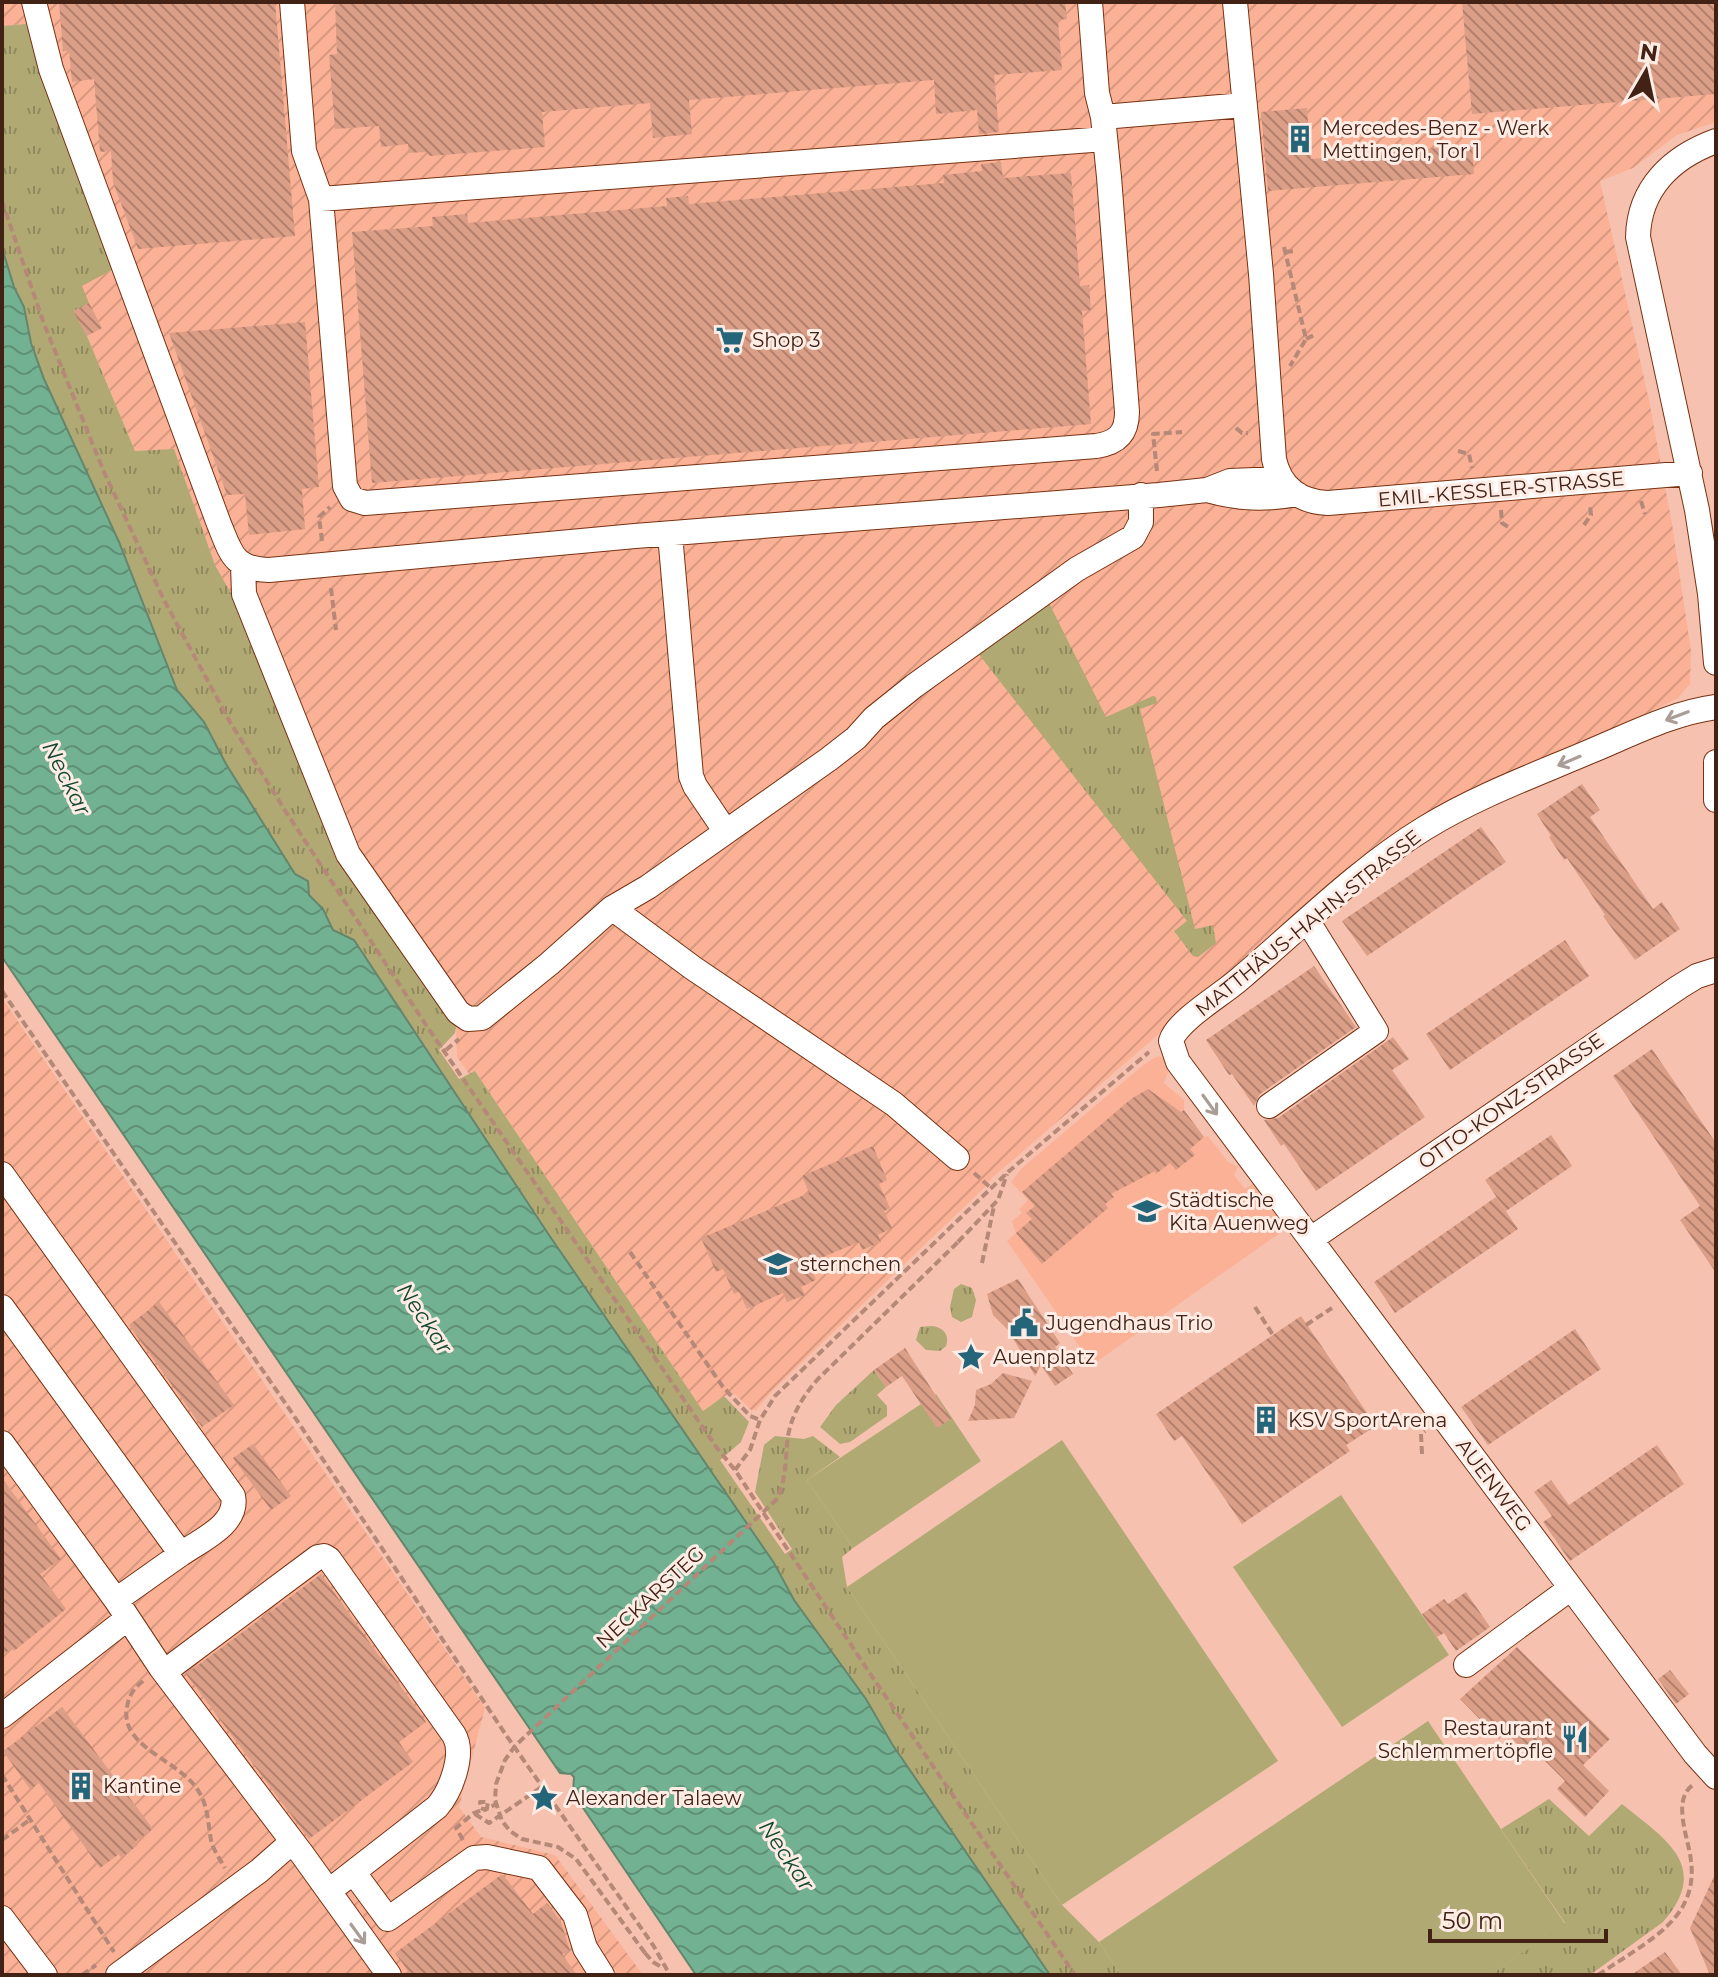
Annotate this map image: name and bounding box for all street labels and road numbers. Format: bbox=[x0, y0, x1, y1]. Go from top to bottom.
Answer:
street label: EMIL-KESSLER-STRASSE bbox=[1377, 466, 1625, 512]
street label: MATTHÄUS-HAHN-STRASSE bbox=[1190, 825, 1426, 1021]
street label: OTTO-KONZ-STRASSE bbox=[1414, 1028, 1608, 1174]
street label: AUENWEG bbox=[1451, 1434, 1537, 1536]
street label: NECKARSTEG bbox=[591, 1541, 709, 1653]

